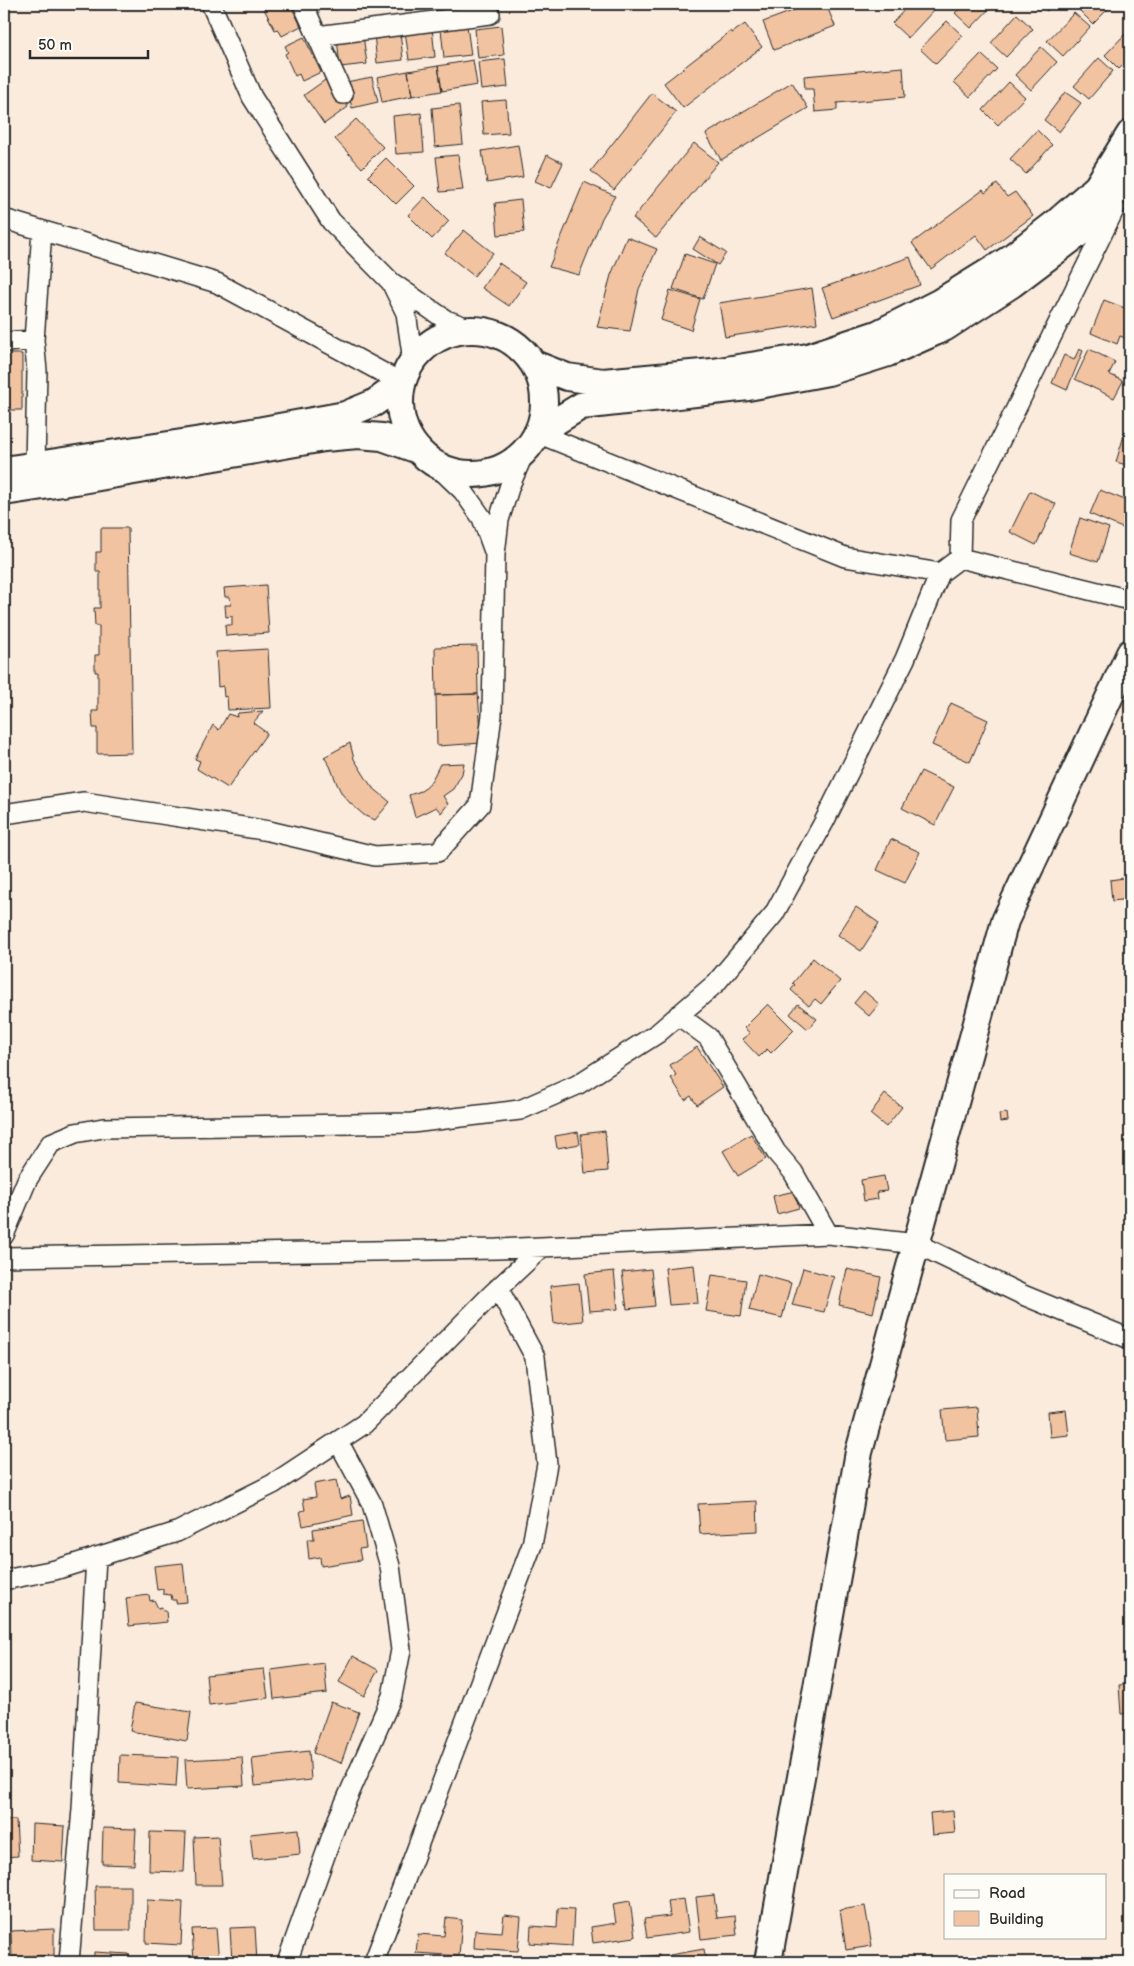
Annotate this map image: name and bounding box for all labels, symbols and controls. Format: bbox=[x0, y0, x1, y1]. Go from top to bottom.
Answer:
scale bar bbox=[30, 28, 148, 60]
text: 50 m bbox=[38, 36, 72, 55]
legend bbox=[944, 1874, 1106, 1938]
text: Road bbox=[989, 1884, 1025, 1903]
text: Building bbox=[989, 1910, 1044, 1929]

